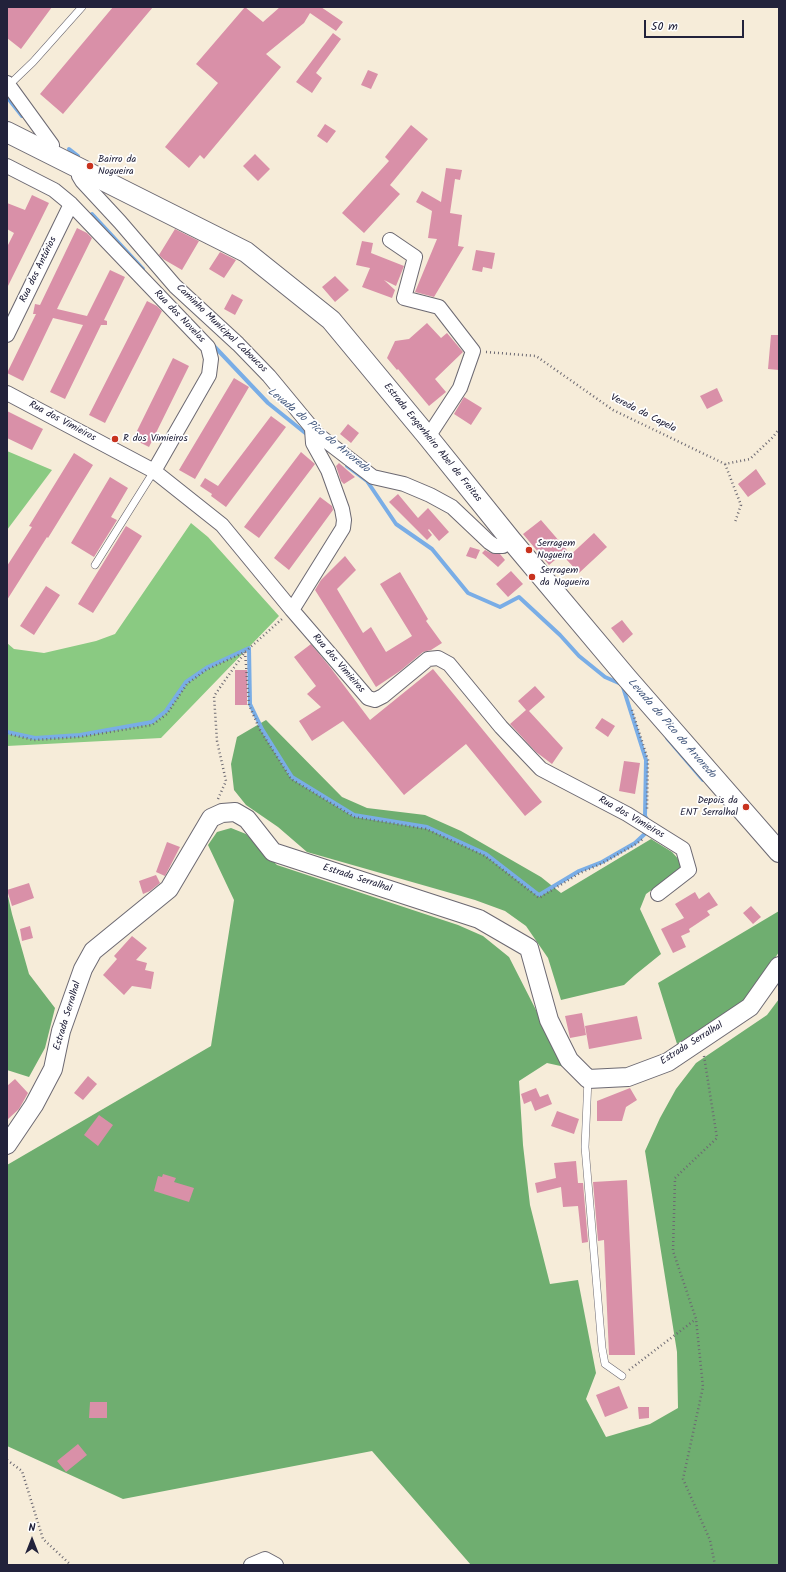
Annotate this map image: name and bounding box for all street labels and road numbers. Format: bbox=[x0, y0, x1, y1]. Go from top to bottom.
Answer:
street label: Rua dos Antúrios bbox=[18, 235, 60, 305]
street label: Caminho Municipal Caboucos bbox=[173, 282, 269, 376]
street label: Rua dos Novelos bbox=[151, 288, 207, 346]
street label: Estrada Engenheiro Abel de Freitas bbox=[380, 381, 484, 505]
street label: Vereda da Capela bbox=[608, 392, 678, 436]
street label: Rua dos Vimieiros bbox=[26, 399, 98, 445]
street label: Rua dos Vimieiros bbox=[309, 632, 367, 696]
street label: Rua dos Vimieiros bbox=[596, 794, 666, 842]
street label: Estrada Serralhal bbox=[321, 862, 393, 896]
street label: Estrada Serralhal bbox=[52, 980, 84, 1052]
street label: Estrada Serralhal bbox=[658, 1020, 726, 1068]

